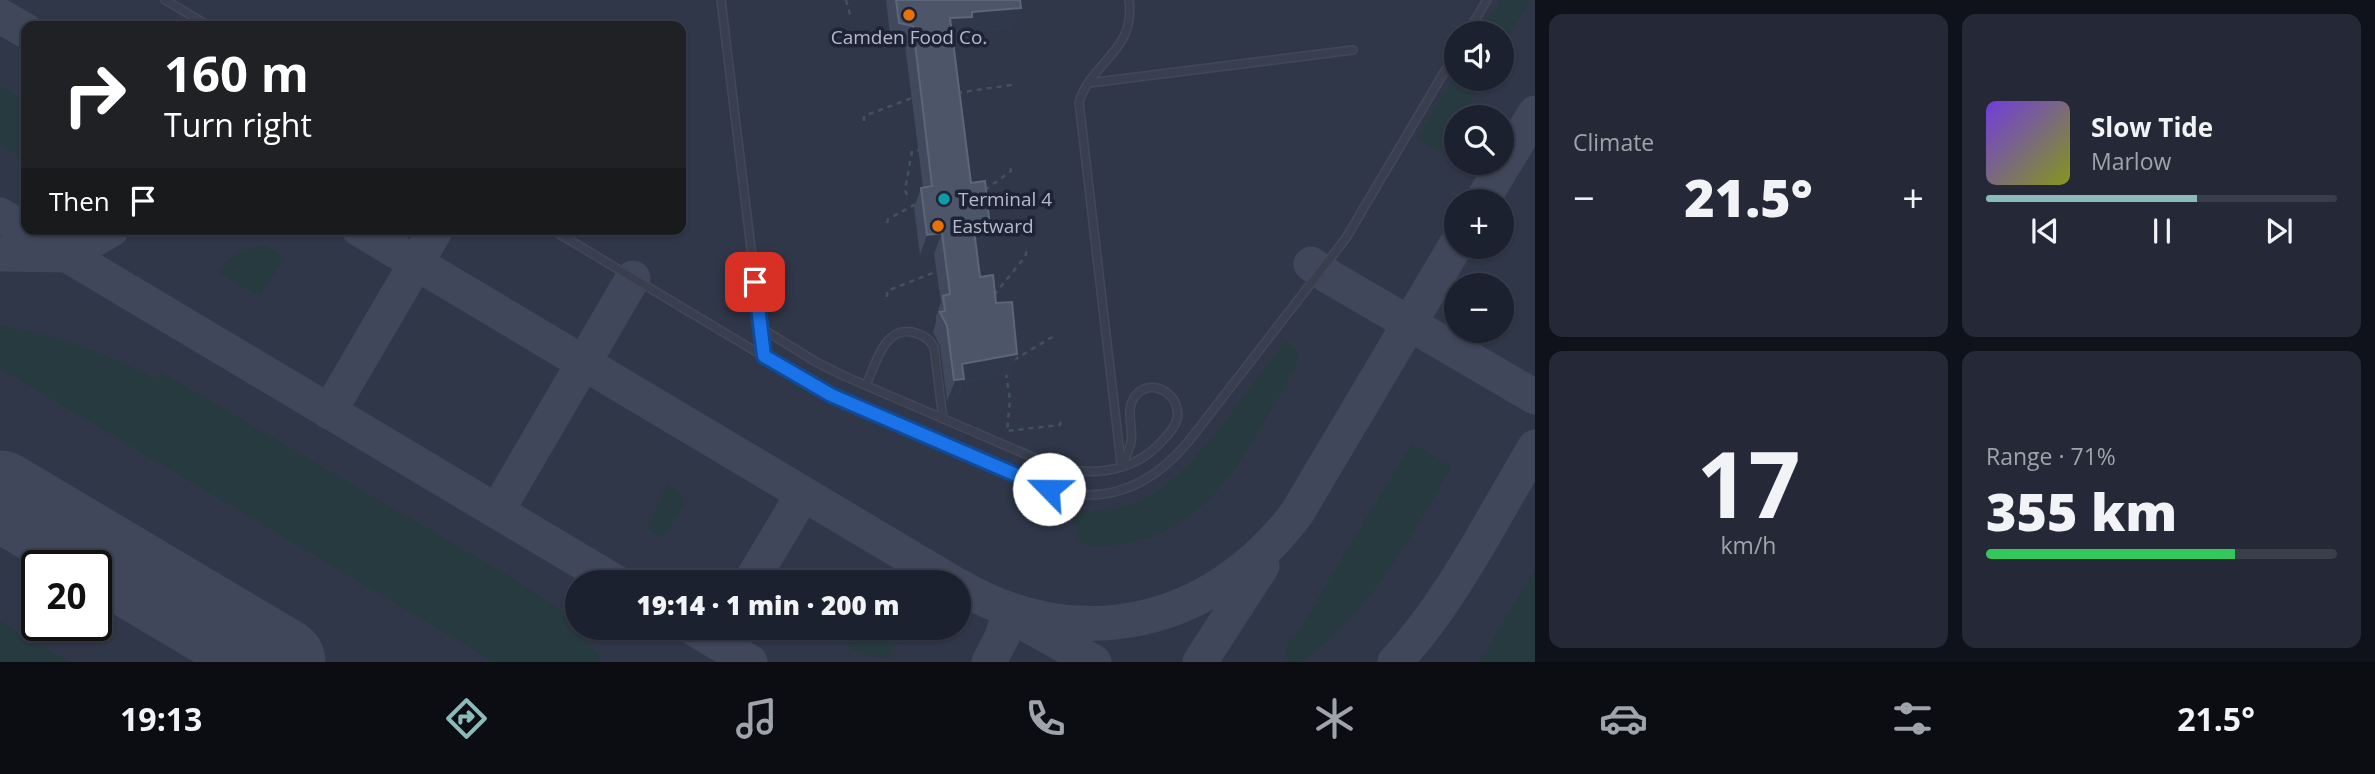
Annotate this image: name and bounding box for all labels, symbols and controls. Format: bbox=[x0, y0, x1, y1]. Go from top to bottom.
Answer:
marker: Camden Food Co. bbox=[901, 7, 917, 23]
map controls bbox=[1444, 21, 1514, 343]
button: sound bbox=[1444, 21, 1514, 91]
place label: Camden Food Co. bbox=[831, 24, 987, 50]
text: 160 m bbox=[164, 40, 309, 106]
icon: right bbox=[49, 49, 140, 140]
text: Turn right bbox=[164, 103, 312, 146]
button: search bbox=[1444, 105, 1514, 175]
text: Slow Tide bbox=[2091, 109, 2213, 145]
text: Climate bbox=[1573, 126, 1654, 158]
text: Marlow bbox=[2091, 145, 2171, 177]
text: 21.5° bbox=[1684, 161, 1813, 232]
text: − bbox=[1573, 171, 1595, 223]
text: + bbox=[1902, 171, 1924, 223]
icon: arrive bbox=[124, 182, 162, 220]
text: Then bbox=[49, 183, 110, 219]
place label: Terminal 4 bbox=[958, 186, 1052, 212]
button: + bbox=[1444, 189, 1514, 259]
marker: Terminal 4 bbox=[936, 191, 952, 207]
icon: previous bbox=[2026, 212, 2064, 250]
icon: pause bbox=[2143, 212, 2181, 250]
icon: next bbox=[2260, 212, 2298, 250]
place label: Eastward bbox=[952, 213, 1034, 239]
marker: Eastward bbox=[930, 218, 946, 234]
pin bbox=[725, 252, 785, 312]
icon: arrive bbox=[736, 263, 774, 301]
button: − bbox=[1444, 273, 1514, 343]
text: 17 bbox=[1696, 421, 1801, 545]
text: Range · 71% bbox=[1986, 440, 2116, 472]
position arrow bbox=[1012, 452, 1086, 526]
text: 355 km bbox=[1986, 475, 2177, 546]
text: km/h bbox=[1721, 529, 1776, 561]
speed limit sign: 20 bbox=[21, 550, 112, 641]
text: 19:14 · 1 min · 200 m bbox=[637, 587, 899, 623]
icon: directions bbox=[442, 694, 491, 743]
icon: music bbox=[732, 694, 781, 743]
icon: phone bbox=[1021, 694, 1070, 743]
icon: climate bbox=[1310, 694, 1359, 743]
icon: car bbox=[1599, 694, 1648, 743]
icon: filters bbox=[1888, 694, 1937, 743]
text: 19:13 bbox=[120, 697, 202, 740]
text: 21.5° bbox=[2177, 697, 2255, 740]

